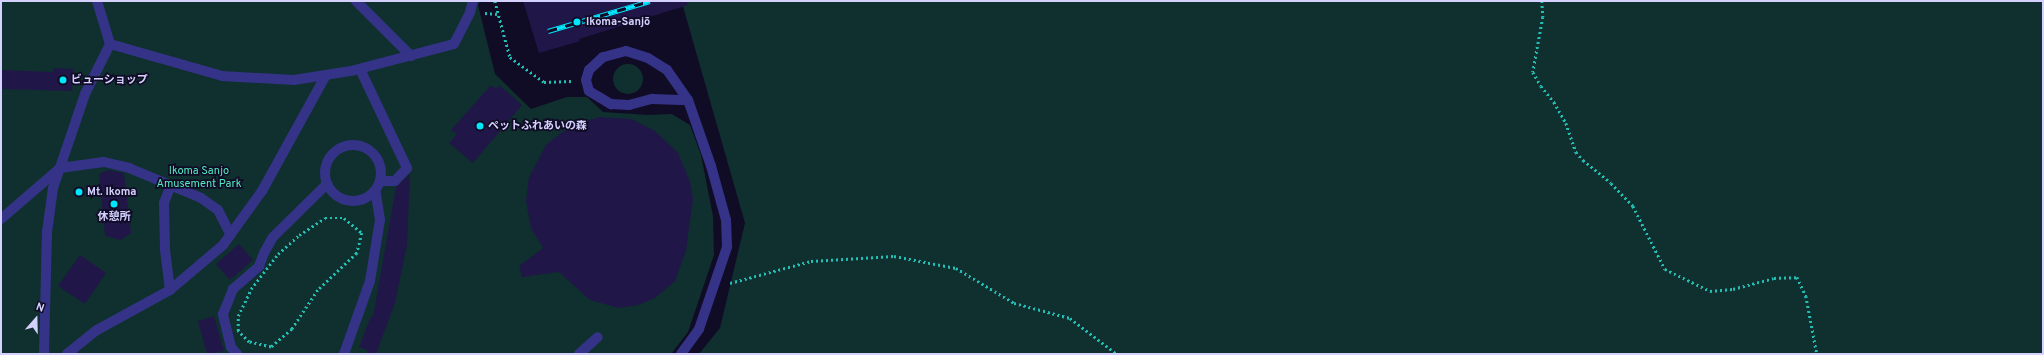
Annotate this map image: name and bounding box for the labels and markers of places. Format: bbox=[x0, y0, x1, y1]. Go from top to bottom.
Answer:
place label: Ikoma-Sanjō bbox=[586, 15, 650, 29]
marker: Ikoma-Sanjō bbox=[571, 16, 583, 28]
place label: ビューショップ bbox=[71, 73, 148, 87]
marker: ビューショップ bbox=[58, 75, 68, 85]
place label: ペットふれあいの森 bbox=[488, 119, 587, 133]
marker: ペットふれあいの森 bbox=[475, 121, 485, 131]
place label: Mt. Ikoma bbox=[87, 185, 136, 199]
marker: Mt. Ikoma bbox=[74, 187, 84, 197]
marker: 休憩所 bbox=[109, 199, 119, 209]
place label: 休憩所 bbox=[98, 210, 130, 224]

